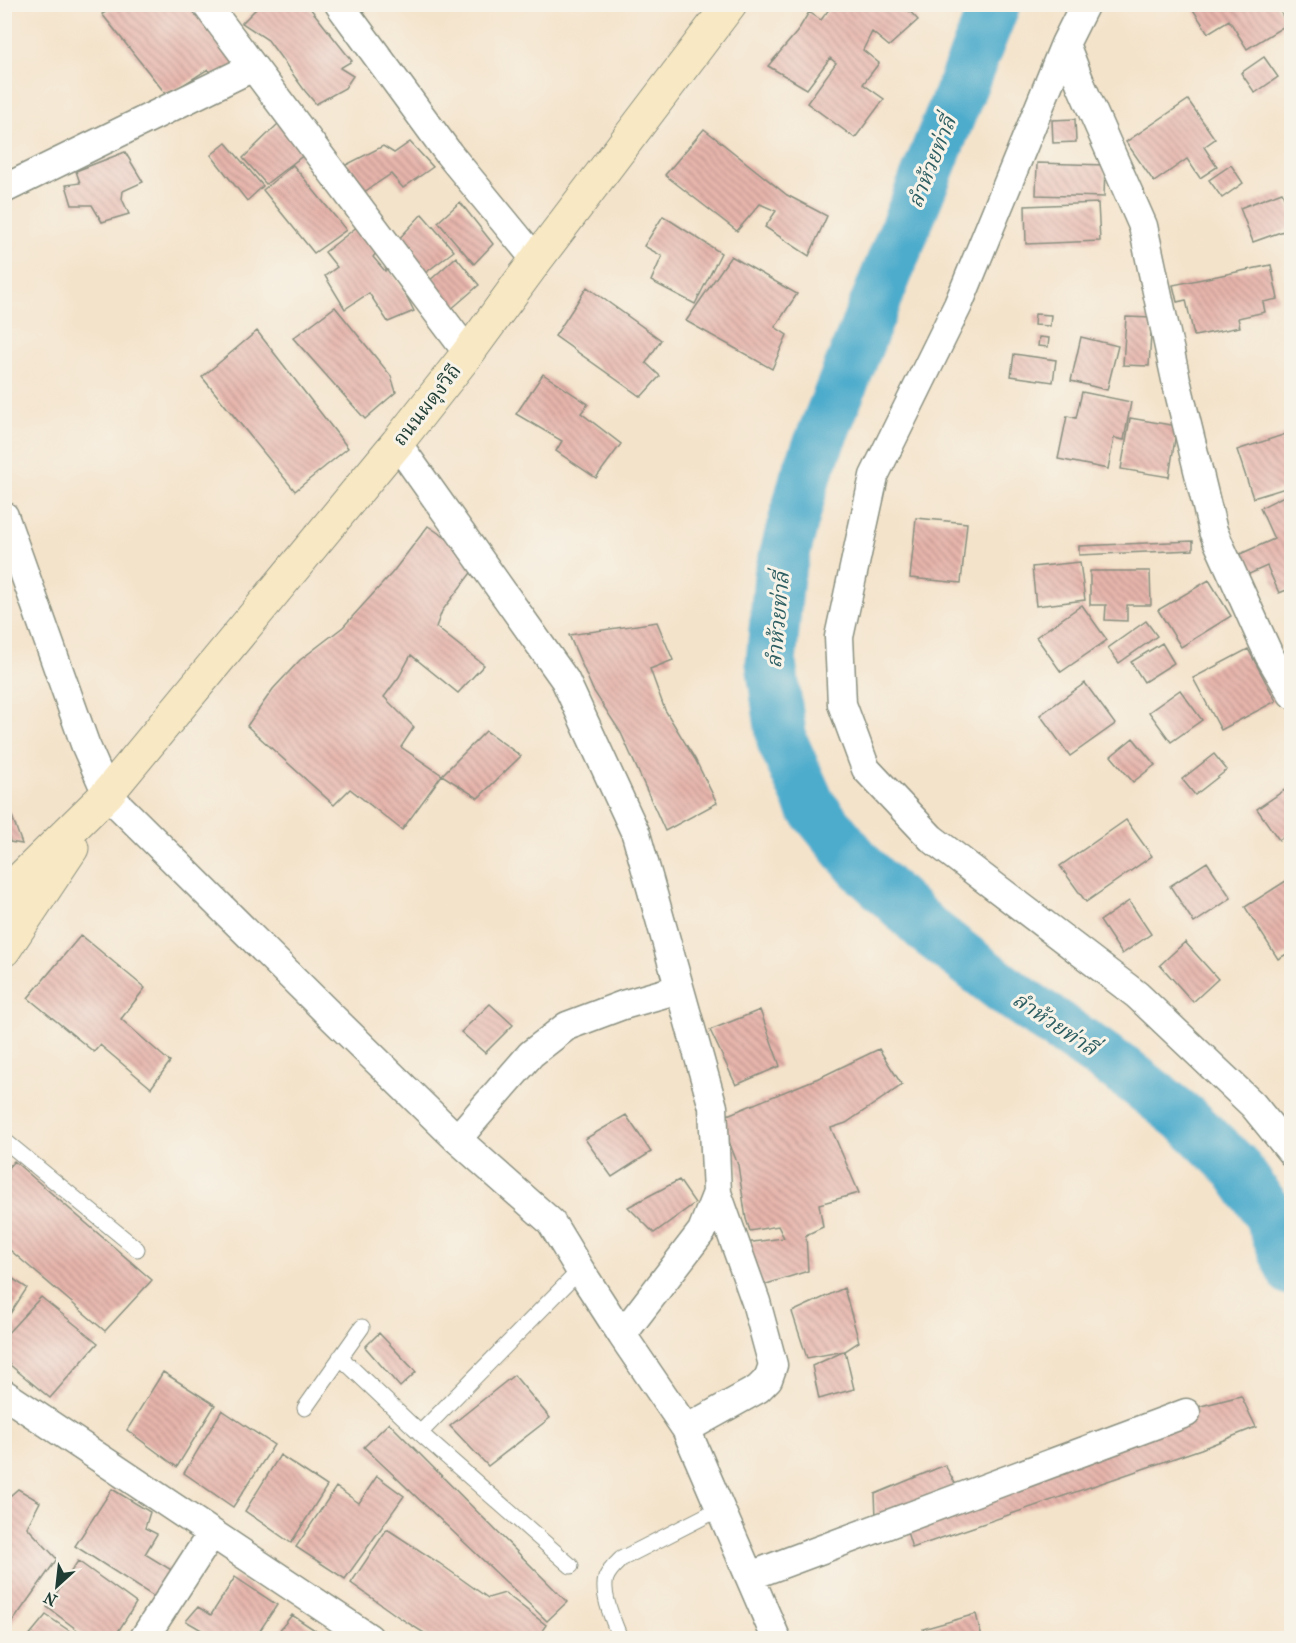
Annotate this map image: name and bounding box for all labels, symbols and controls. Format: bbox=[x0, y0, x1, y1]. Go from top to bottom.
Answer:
water label: ลำห้วยท่าลี่ bbox=[899, 108, 963, 211]
street label: ถนนผดุงวิถี bbox=[388, 360, 467, 451]
water label: ลำห้วยท่าลี่ bbox=[758, 567, 794, 669]
water label: ลำห้วยท่าลี่ bbox=[1008, 984, 1107, 1063]
north arrow bbox=[27, 1556, 87, 1616]
text: N bbox=[40, 1587, 60, 1610]

